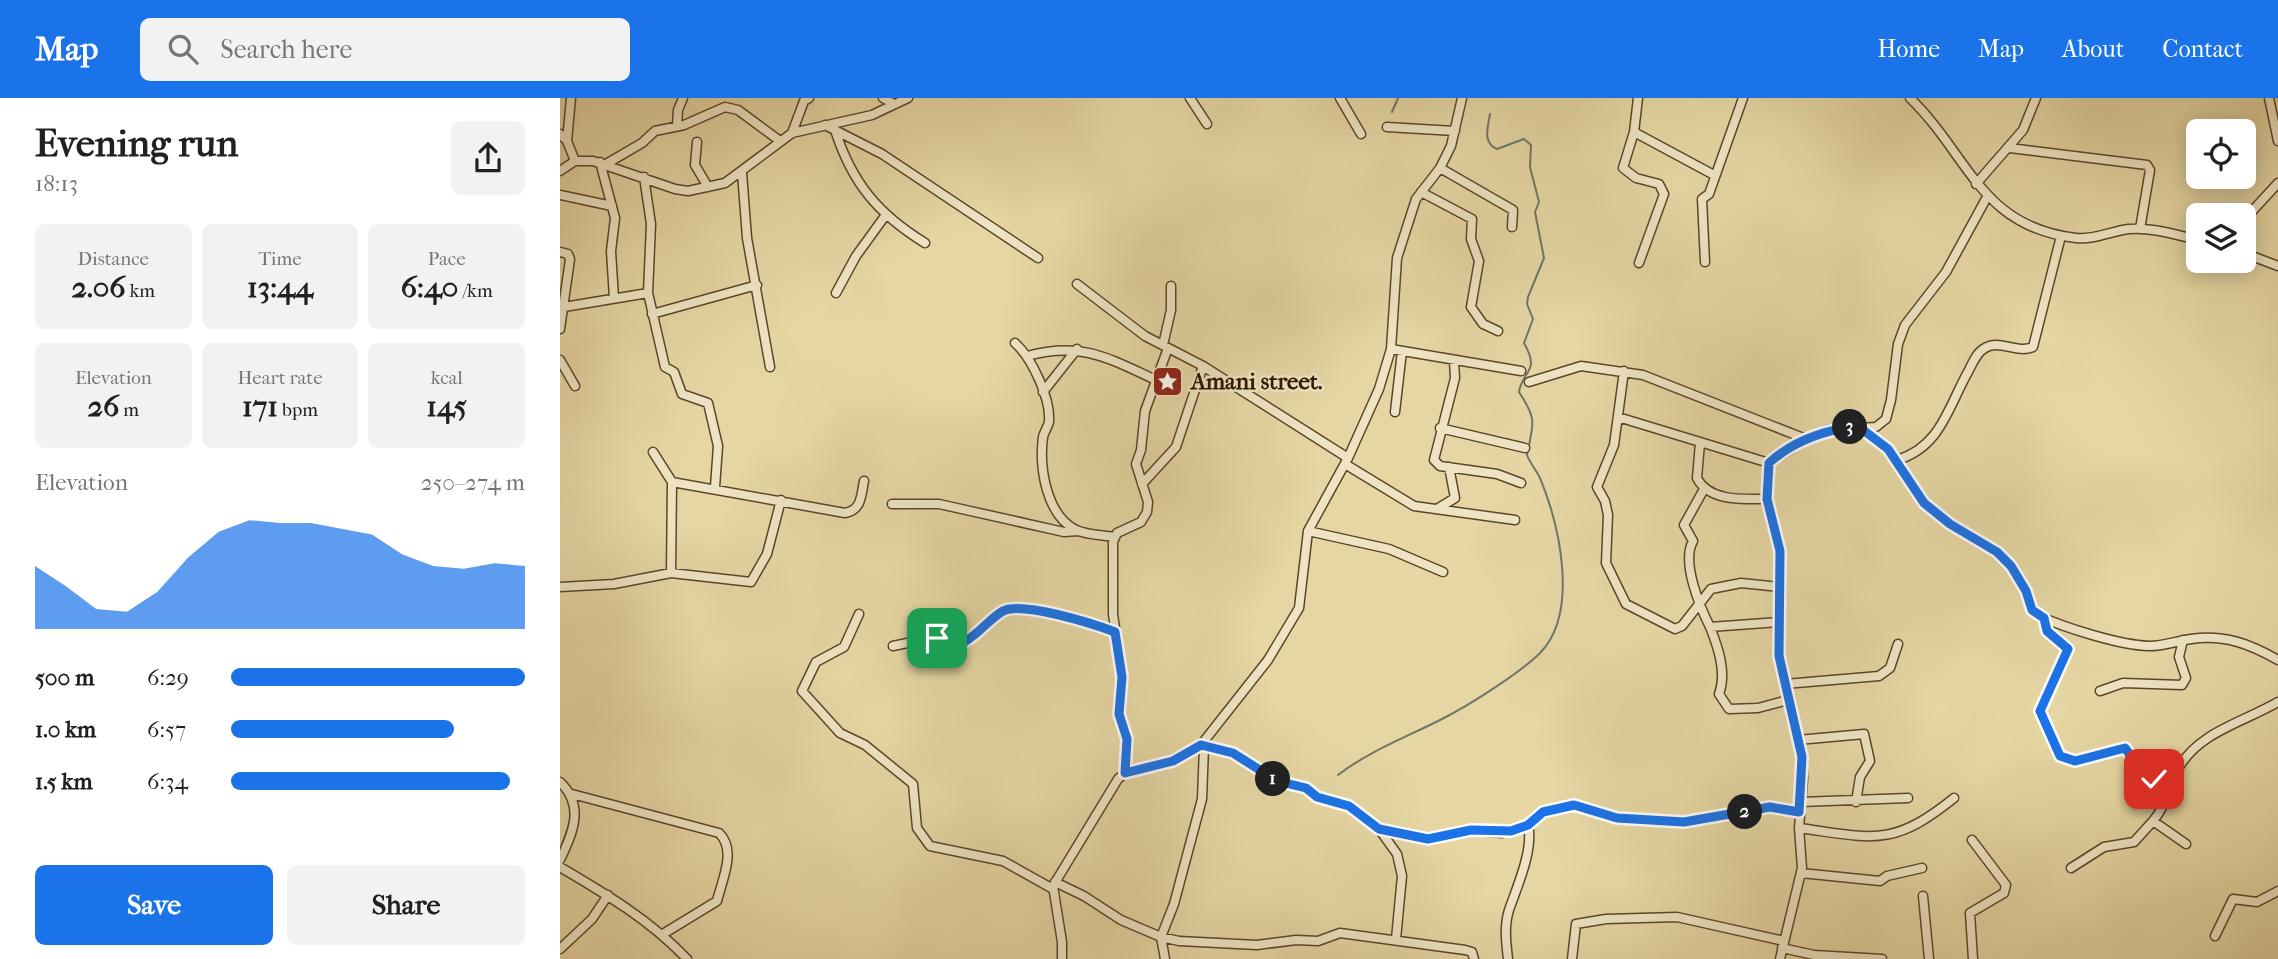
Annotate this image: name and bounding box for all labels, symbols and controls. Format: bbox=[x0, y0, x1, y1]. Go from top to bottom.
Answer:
search box bbox=[140, 18, 630, 81]
text: Map bbox=[35, 30, 98, 69]
icon: search bbox=[164, 30, 202, 68]
text: Search here bbox=[220, 34, 352, 65]
text: Home bbox=[1878, 35, 1940, 63]
text: Map bbox=[1978, 35, 2024, 63]
text: About bbox=[2062, 35, 2124, 63]
text: Contact bbox=[2162, 35, 2243, 63]
map controls bbox=[2186, 119, 2256, 273]
button: locate bbox=[2186, 119, 2256, 189]
text: Evening run bbox=[35, 121, 238, 166]
button: share bbox=[451, 121, 525, 195]
text: 18:13 bbox=[35, 170, 78, 197]
button: layers bbox=[2186, 203, 2256, 273]
text: Distance bbox=[78, 248, 149, 270]
text: Time bbox=[258, 248, 302, 270]
text: Pace bbox=[428, 248, 466, 270]
text: 2.06 bbox=[71, 270, 125, 305]
text: 13:44 bbox=[247, 270, 313, 305]
text: 6:40 bbox=[401, 270, 458, 305]
text: km bbox=[125, 280, 155, 302]
text: /km bbox=[458, 280, 493, 302]
place icon: Amani street. bbox=[1151, 364, 1185, 398]
text: Elevation bbox=[75, 367, 152, 389]
text: Heart rate bbox=[237, 367, 323, 389]
text: kcal bbox=[431, 367, 463, 389]
place label: Amani street. bbox=[1189, 368, 1323, 395]
text: 26 bbox=[88, 389, 119, 424]
text: 171 bbox=[242, 389, 278, 424]
text: 145 bbox=[426, 389, 467, 424]
text: m bbox=[119, 399, 139, 421]
text: bpm bbox=[278, 399, 318, 421]
pin: 3 bbox=[1832, 410, 1868, 444]
text: 3 bbox=[1846, 415, 1853, 437]
text: Elevation bbox=[35, 469, 128, 496]
text: 250–274 m bbox=[421, 469, 525, 496]
pin bbox=[907, 608, 967, 668]
icon: arrive bbox=[918, 619, 956, 657]
text: 500 m bbox=[35, 664, 94, 691]
text: 6:29 bbox=[147, 664, 189, 691]
text: 1.0 km bbox=[35, 716, 96, 743]
text: 6:57 bbox=[147, 716, 186, 743]
pin bbox=[2124, 749, 2184, 809]
icon: check bbox=[2135, 760, 2173, 798]
pin: 1 bbox=[1256, 762, 1290, 796]
text: 1 bbox=[1269, 767, 1276, 789]
text: 1.5 km bbox=[35, 768, 93, 795]
text: 6:34 bbox=[147, 768, 188, 795]
pin: 2 bbox=[1728, 794, 1762, 830]
text: 2 bbox=[1740, 800, 1749, 822]
button: Save bbox=[35, 865, 273, 945]
button: Share bbox=[287, 865, 525, 945]

